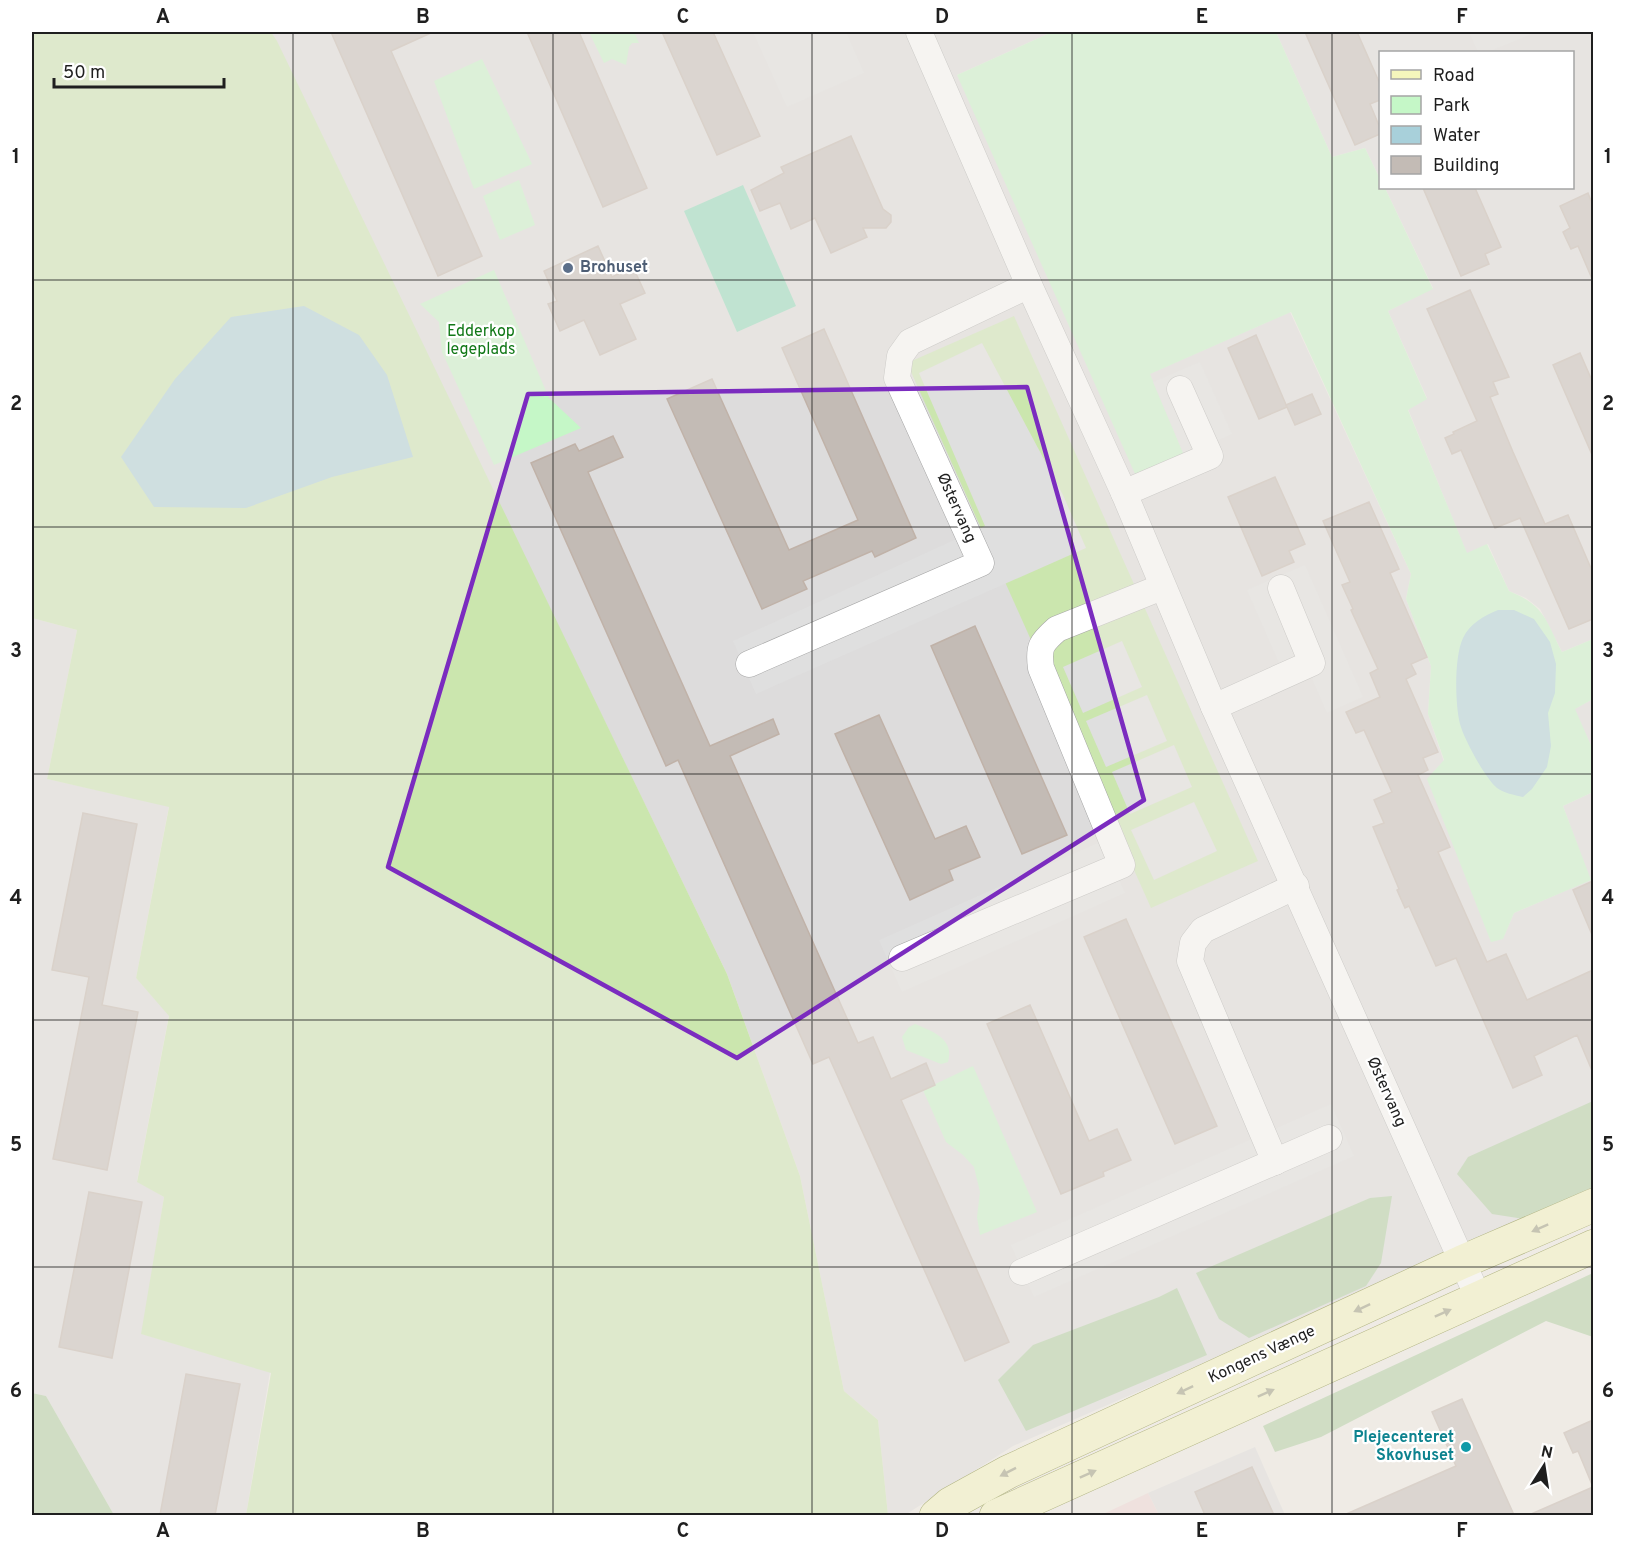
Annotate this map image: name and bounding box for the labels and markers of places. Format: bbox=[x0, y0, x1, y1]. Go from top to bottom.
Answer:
place label: Brohuset bbox=[580, 258, 648, 278]
marker: Brohuset bbox=[561, 261, 575, 275]
place label: Plejecenteret Skovhuset bbox=[1353, 1428, 1454, 1466]
marker: Plejecenteret Skovhuset bbox=[1459, 1440, 1473, 1454]

